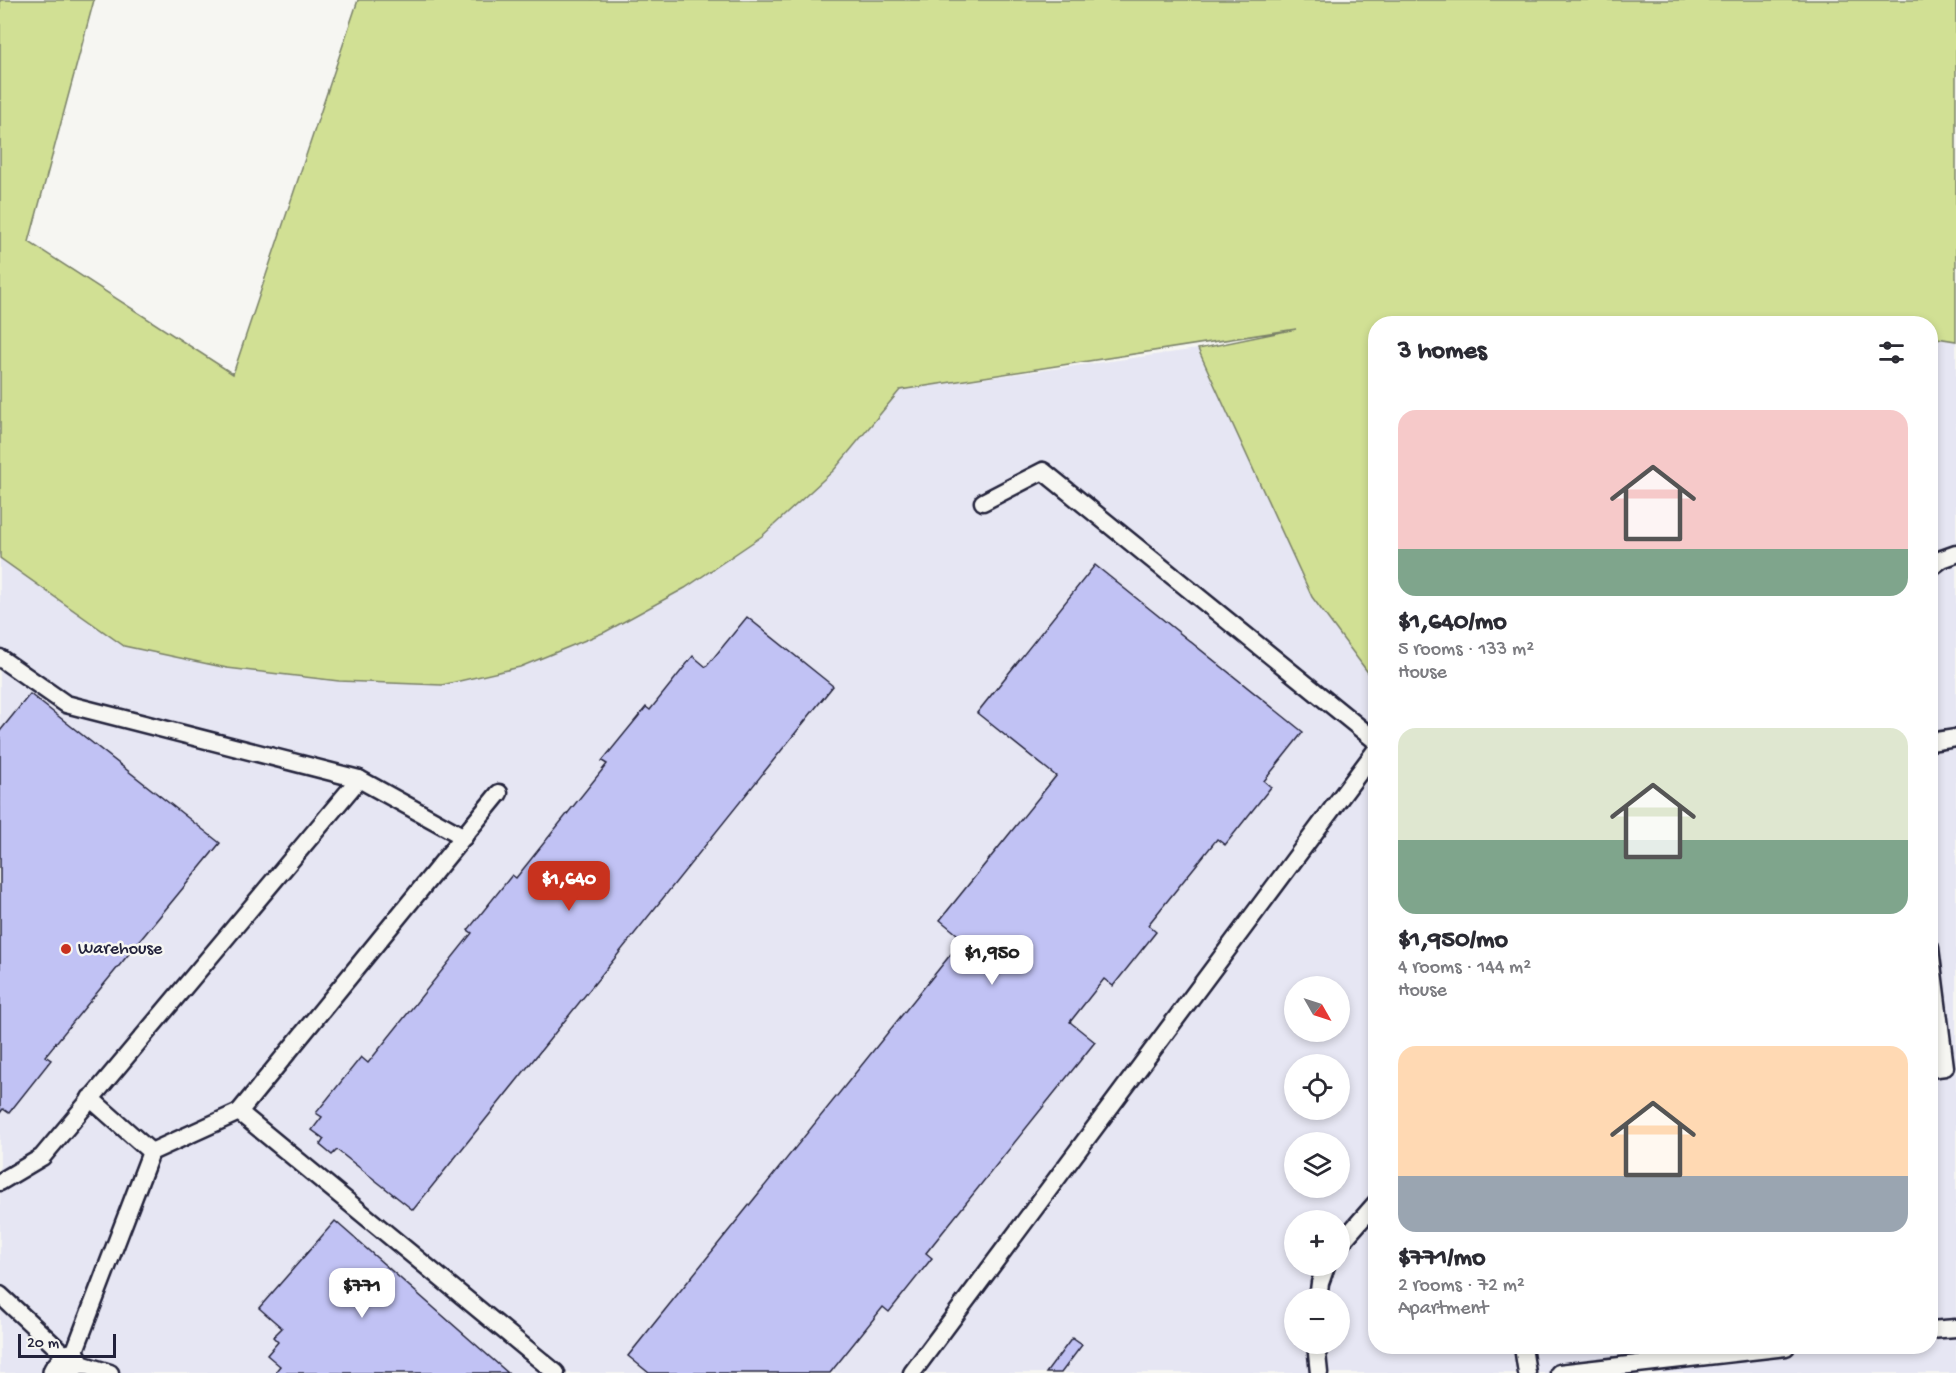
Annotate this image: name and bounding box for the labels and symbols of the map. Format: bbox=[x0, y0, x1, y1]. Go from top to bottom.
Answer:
pin: $1,640 bbox=[520, 861, 618, 912]
pin: $1,950 bbox=[943, 935, 1041, 986]
place label: Warehouse bbox=[78, 939, 163, 960]
marker: Warehouse bbox=[59, 942, 73, 956]
north arrow bbox=[1284, 976, 1350, 1042]
pin: $771 bbox=[326, 1268, 398, 1319]
scale bar bbox=[18, 1331, 116, 1358]

